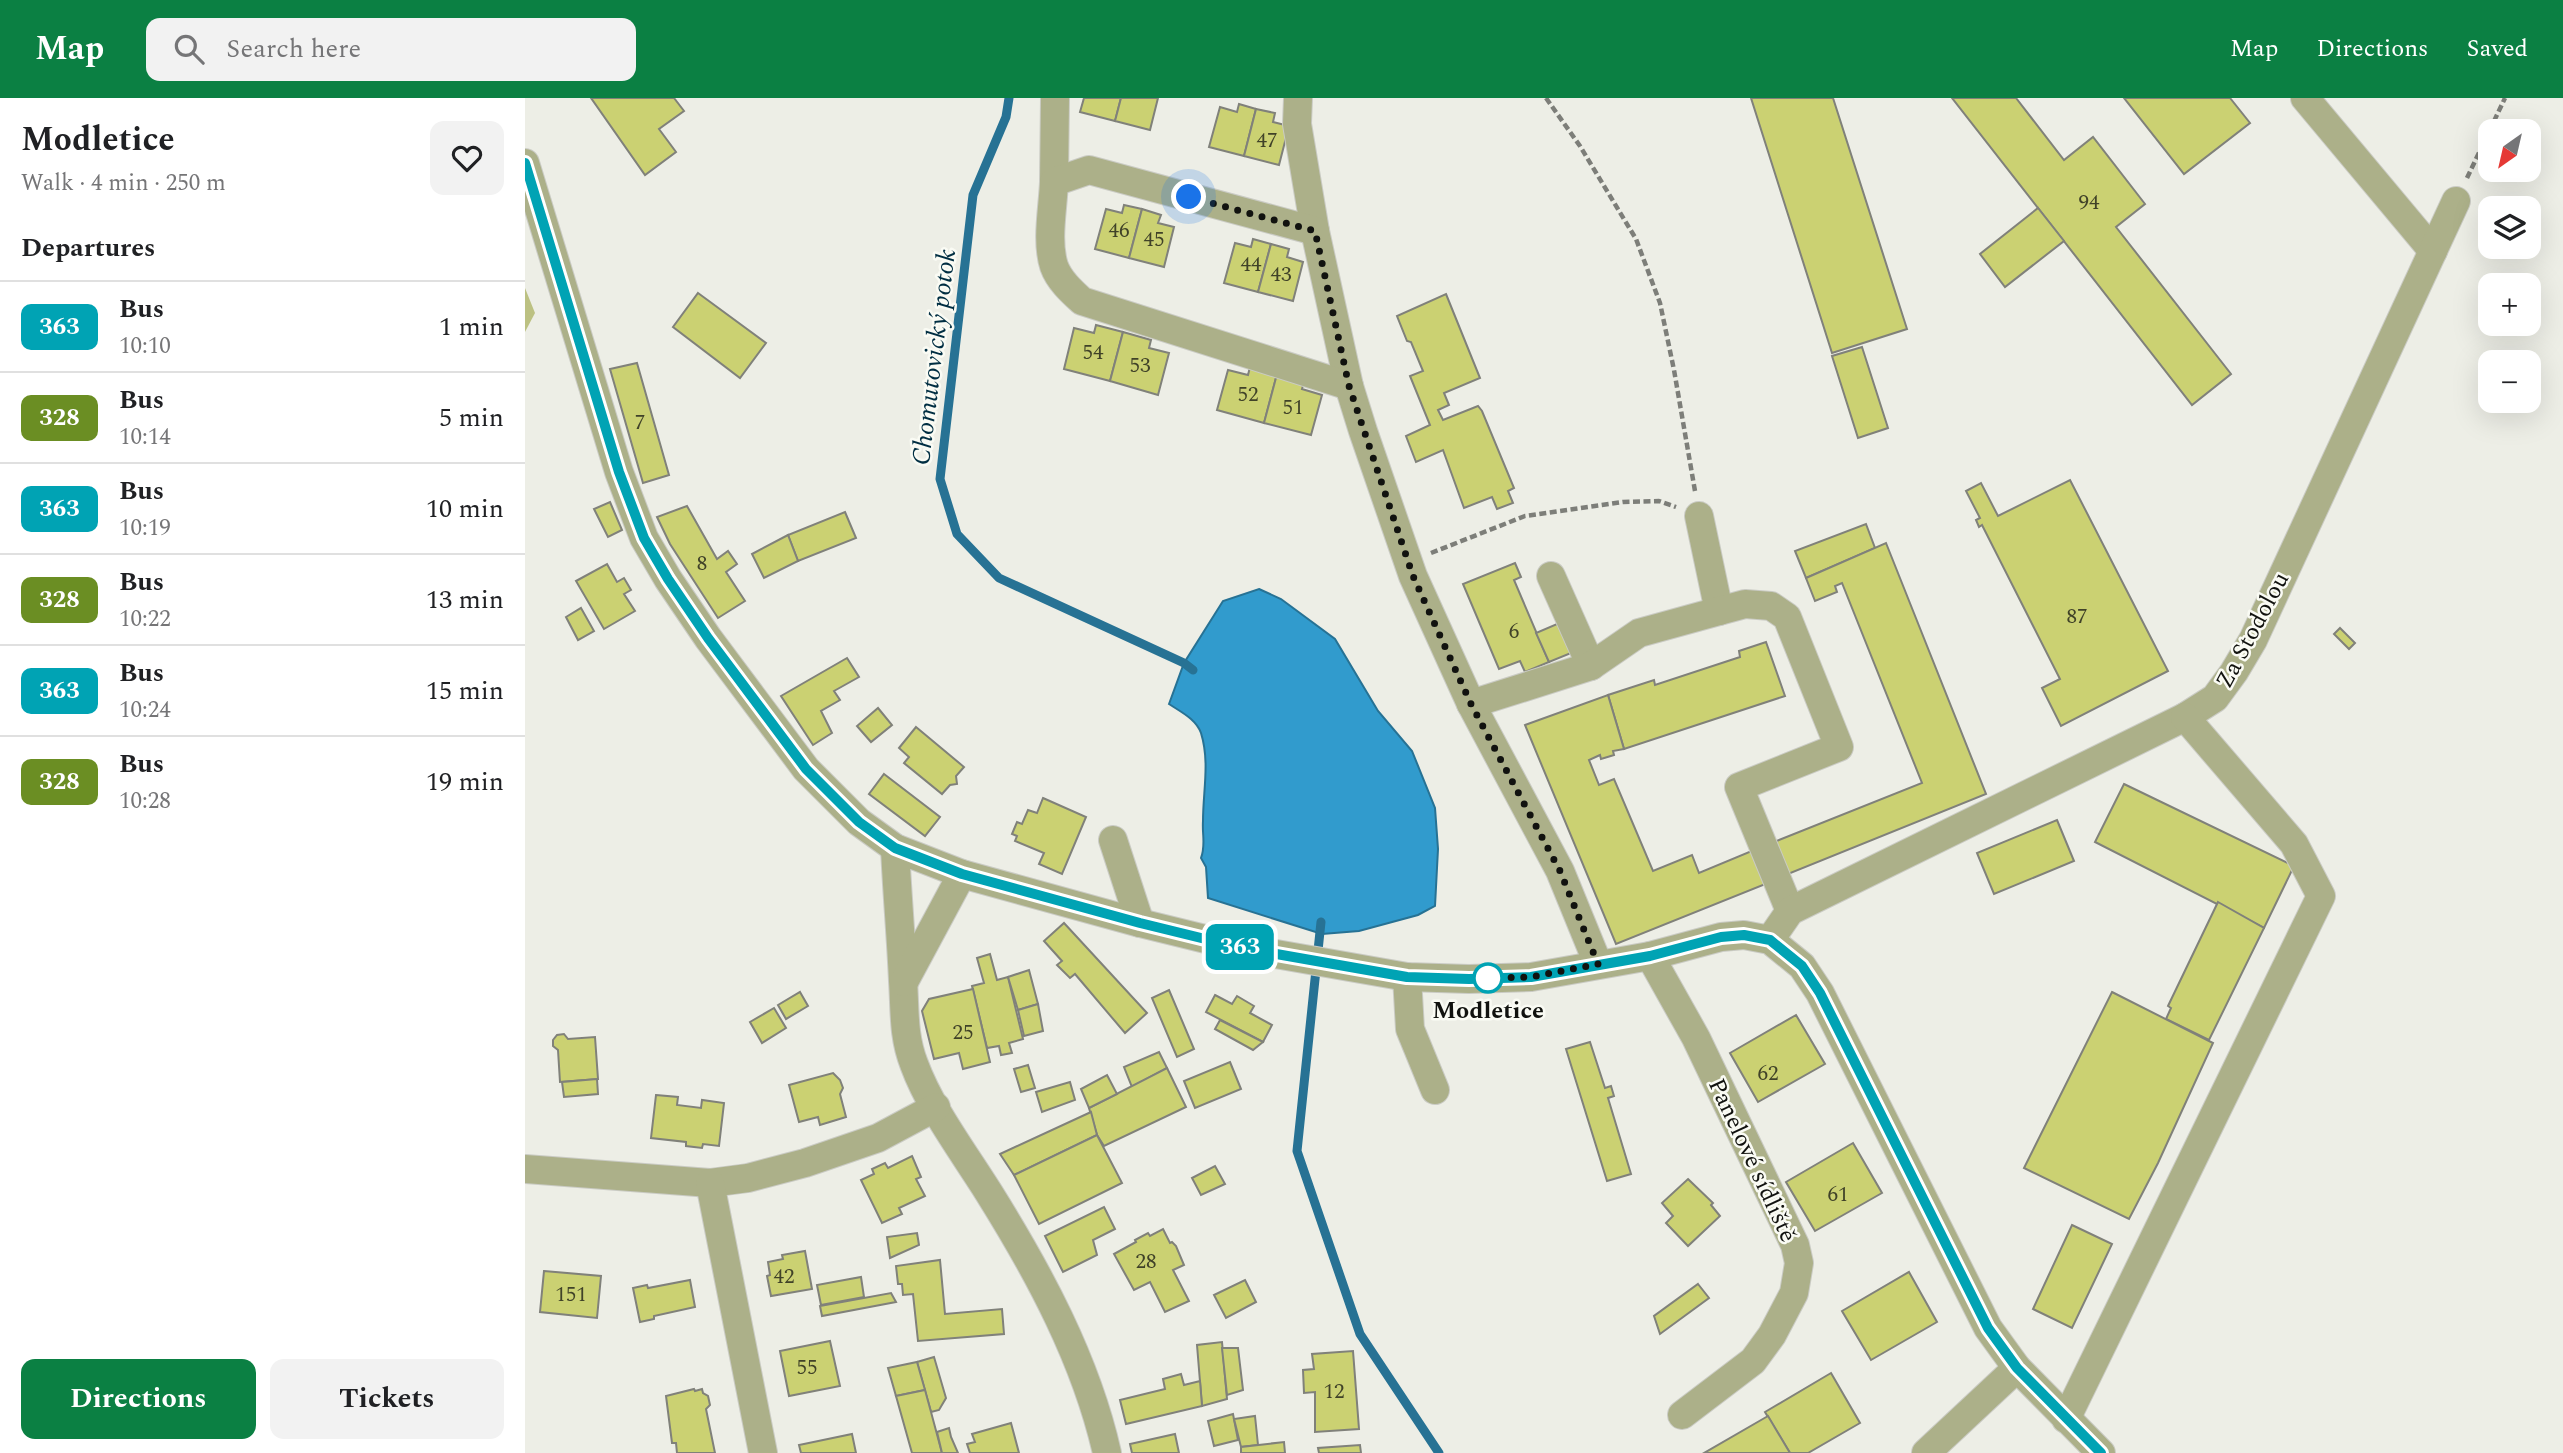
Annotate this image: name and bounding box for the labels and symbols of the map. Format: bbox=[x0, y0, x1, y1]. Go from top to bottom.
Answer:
north arrow bbox=[2478, 119, 2541, 182]
house number: 47 bbox=[1257, 125, 1278, 157]
your location bbox=[1171, 179, 1206, 214]
house number: 94 bbox=[2079, 187, 2100, 219]
house number: 46 bbox=[1109, 215, 1130, 247]
house number: 45 bbox=[1144, 224, 1165, 256]
water label: Chomutovický potok bbox=[901, 247, 967, 467]
house number: 44 bbox=[1241, 249, 1262, 281]
house number: 43 bbox=[1271, 259, 1292, 291]
house number: 54 bbox=[1083, 337, 1104, 369]
house number: 53 bbox=[1130, 350, 1151, 382]
house number: 52 bbox=[1238, 379, 1259, 411]
house number: 51 bbox=[1283, 392, 1304, 424]
house number: 7 bbox=[635, 407, 645, 439]
house number: 8 bbox=[697, 548, 707, 580]
street label: Za Stodolou bbox=[2207, 566, 2299, 695]
house number: 87 bbox=[2067, 601, 2088, 633]
house number: 6 bbox=[1509, 616, 1519, 648]
line badge: 363 bbox=[1200, 924, 1280, 970]
marker: Modletice bbox=[1473, 963, 1503, 993]
place label: Modletice bbox=[1432, 993, 1544, 1029]
house number: 25 bbox=[953, 1017, 974, 1049]
house number: 62 bbox=[1758, 1058, 1779, 1090]
street label: Panelové sídliště bbox=[1698, 1072, 1806, 1248]
house number: 61 bbox=[1828, 1179, 1849, 1211]
house number: 28 bbox=[1136, 1246, 1157, 1278]
house number: 42 bbox=[774, 1261, 795, 1293]
house number: 151 bbox=[555, 1279, 587, 1311]
house number: 55 bbox=[797, 1352, 818, 1384]
house number: 12 bbox=[1324, 1376, 1345, 1408]

